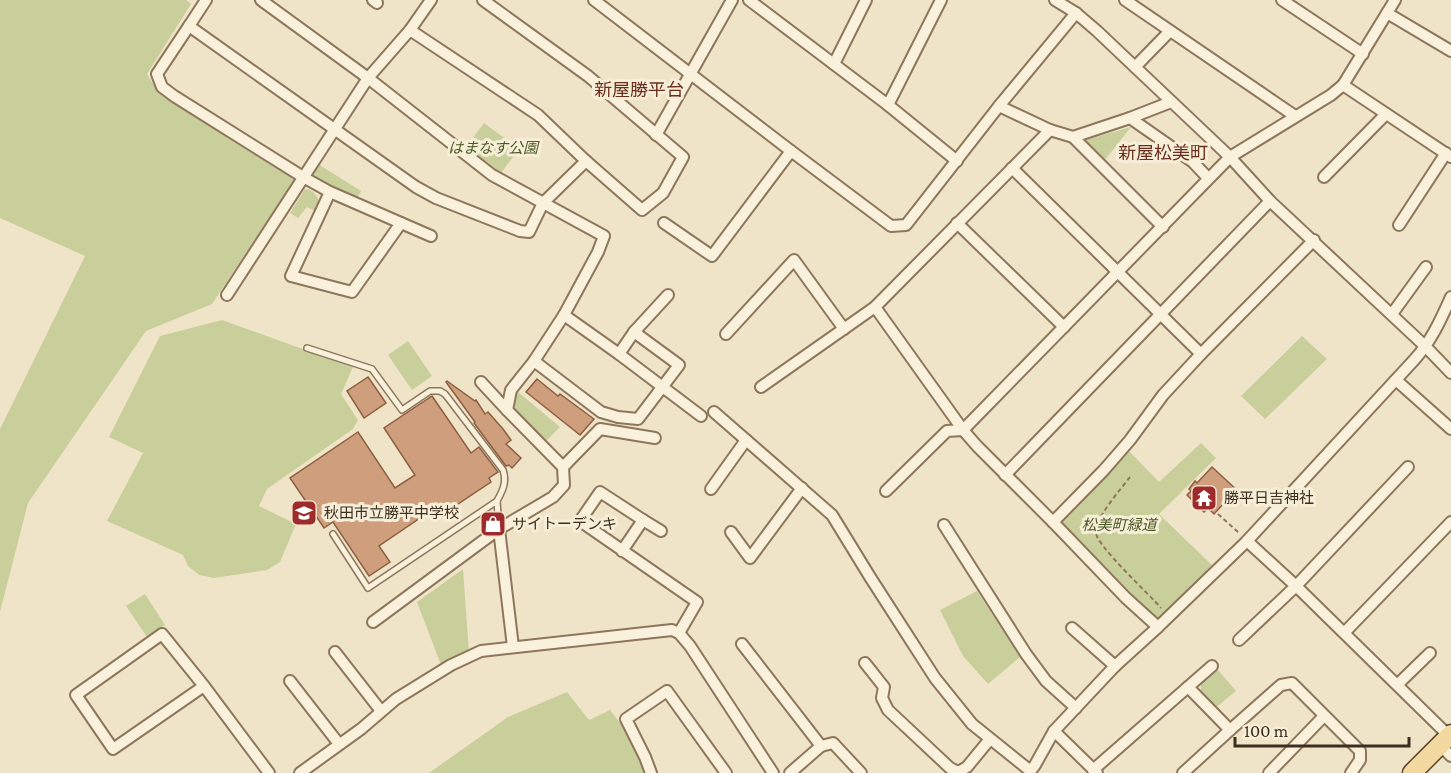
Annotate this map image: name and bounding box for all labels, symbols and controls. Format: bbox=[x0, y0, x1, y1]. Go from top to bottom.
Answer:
district label: 新屋勝平台 bbox=[594, 80, 684, 100]
park label: はまなす公園 bbox=[448, 140, 540, 156]
district label: 新屋松美町 bbox=[1118, 143, 1208, 163]
temple icon: 勝平日吉神社 bbox=[1189, 483, 1219, 513]
place label: 勝平日吉神社 bbox=[1224, 490, 1314, 506]
school or university icon: 秋田市立勝平中学校 bbox=[289, 498, 319, 528]
place label: 秋田市立勝平中学校 bbox=[324, 505, 459, 521]
shop icon: サイトーデンキ bbox=[478, 509, 508, 539]
place label: サイトーデンキ bbox=[512, 516, 617, 532]
park label: 松美町緑道 bbox=[1081, 517, 1158, 533]
scale bar bbox=[1235, 710, 1409, 748]
text: 100 m bbox=[1244, 721, 1289, 741]

